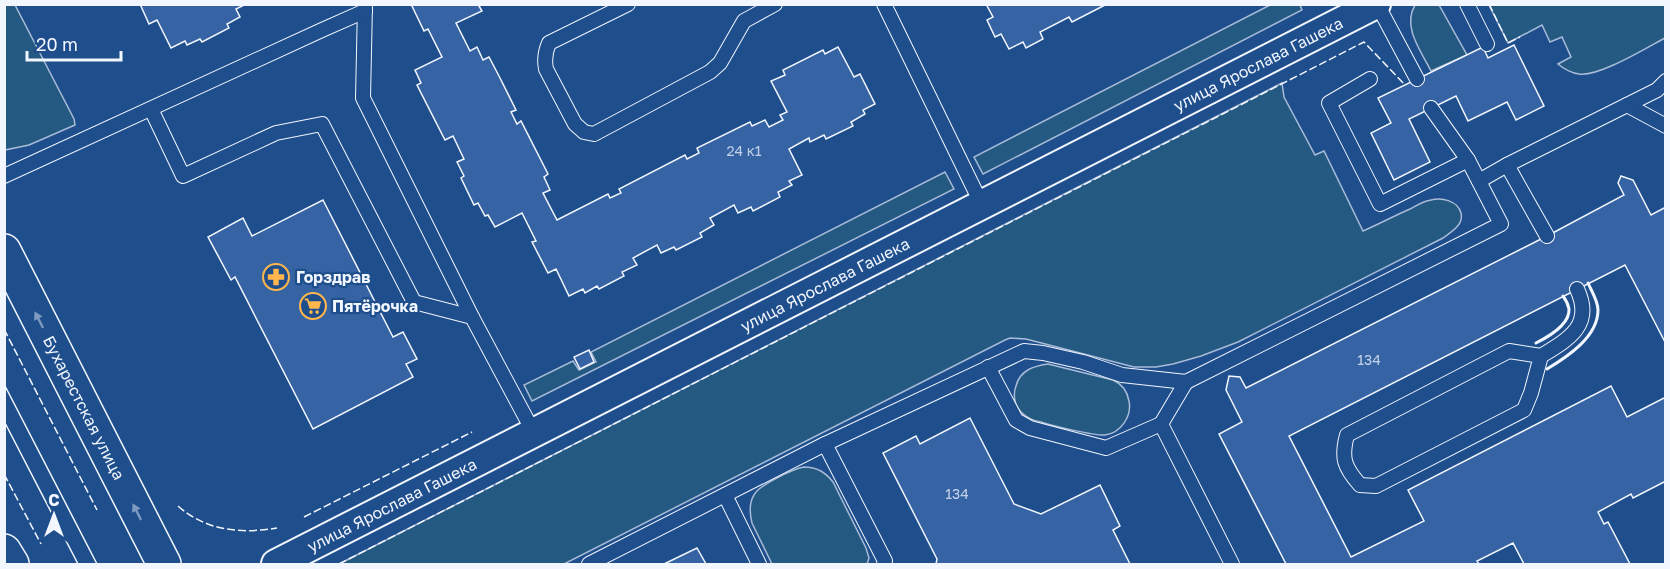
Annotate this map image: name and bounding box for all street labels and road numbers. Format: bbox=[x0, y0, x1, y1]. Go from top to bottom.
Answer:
street label: улица Ярослава Гашека bbox=[1170, 13, 1346, 115]
street label: улица Ярослава Гашека bbox=[737, 233, 913, 336]
street label: Бухарестская улица bbox=[39, 332, 129, 483]
street label: улица Ярослава Гашека bbox=[304, 454, 480, 556]

